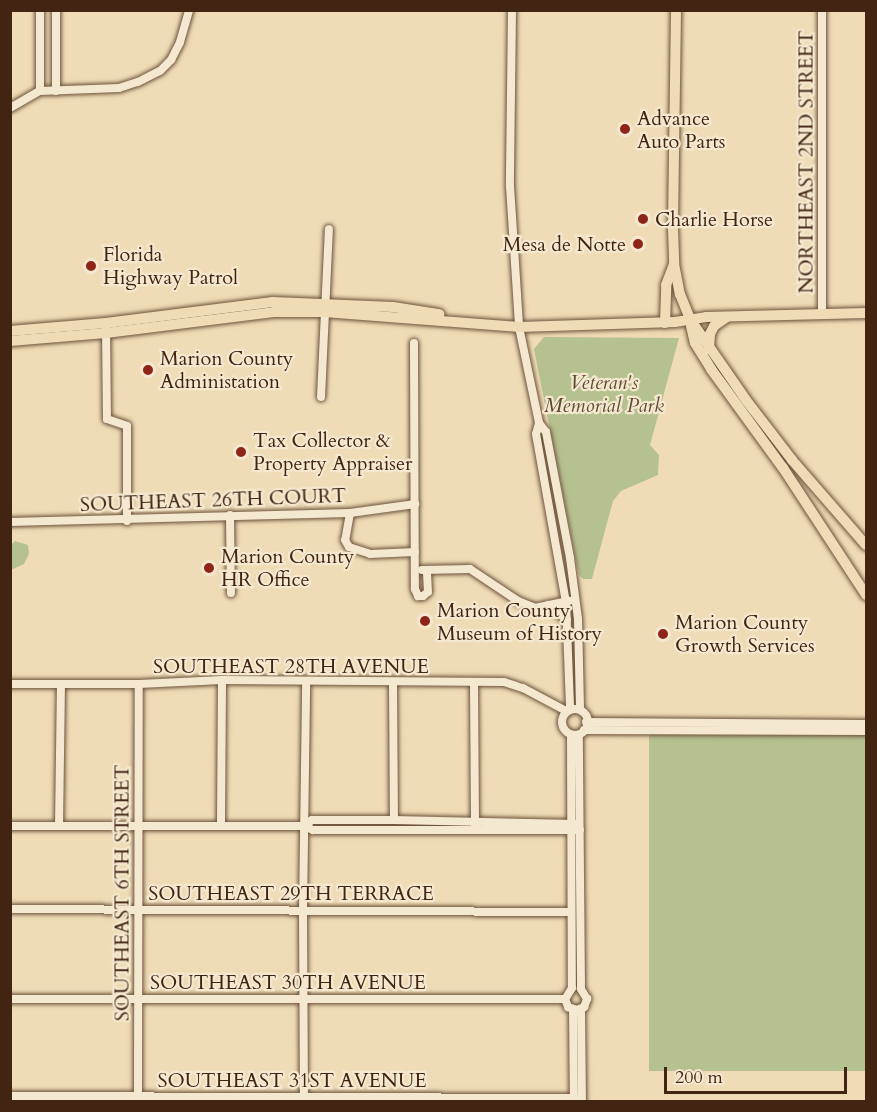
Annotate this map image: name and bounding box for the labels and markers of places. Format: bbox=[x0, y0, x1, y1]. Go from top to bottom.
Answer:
place label: Advance Auto Parts bbox=[637, 106, 725, 153]
marker: Advance Auto Parts bbox=[618, 122, 632, 136]
place label: Charlie Horse bbox=[655, 207, 773, 231]
marker: Charlie Horse bbox=[636, 212, 650, 226]
place label: Mesa de Notte bbox=[503, 232, 626, 256]
marker: Mesa de Notte bbox=[631, 237, 645, 251]
place label: Florida Highway Patrol bbox=[103, 243, 238, 290]
marker: Florida Highway Patrol bbox=[84, 259, 98, 273]
place label: Marion County Administation bbox=[160, 346, 293, 393]
marker: Marion County Administation bbox=[141, 363, 155, 377]
place label: Tax Collector & Property Appraiser bbox=[253, 428, 412, 475]
marker: Tax Collector & Property Appraiser bbox=[234, 445, 248, 459]
place label: Marion County HR Office bbox=[221, 544, 354, 591]
marker: Marion County HR Office bbox=[202, 561, 216, 575]
place label: Marion County Museum of History bbox=[437, 598, 602, 645]
place label: Marion County Growth Services bbox=[675, 610, 815, 657]
marker: Marion County Museum of History bbox=[418, 614, 432, 628]
marker: Marion County Growth Services bbox=[656, 627, 670, 641]

